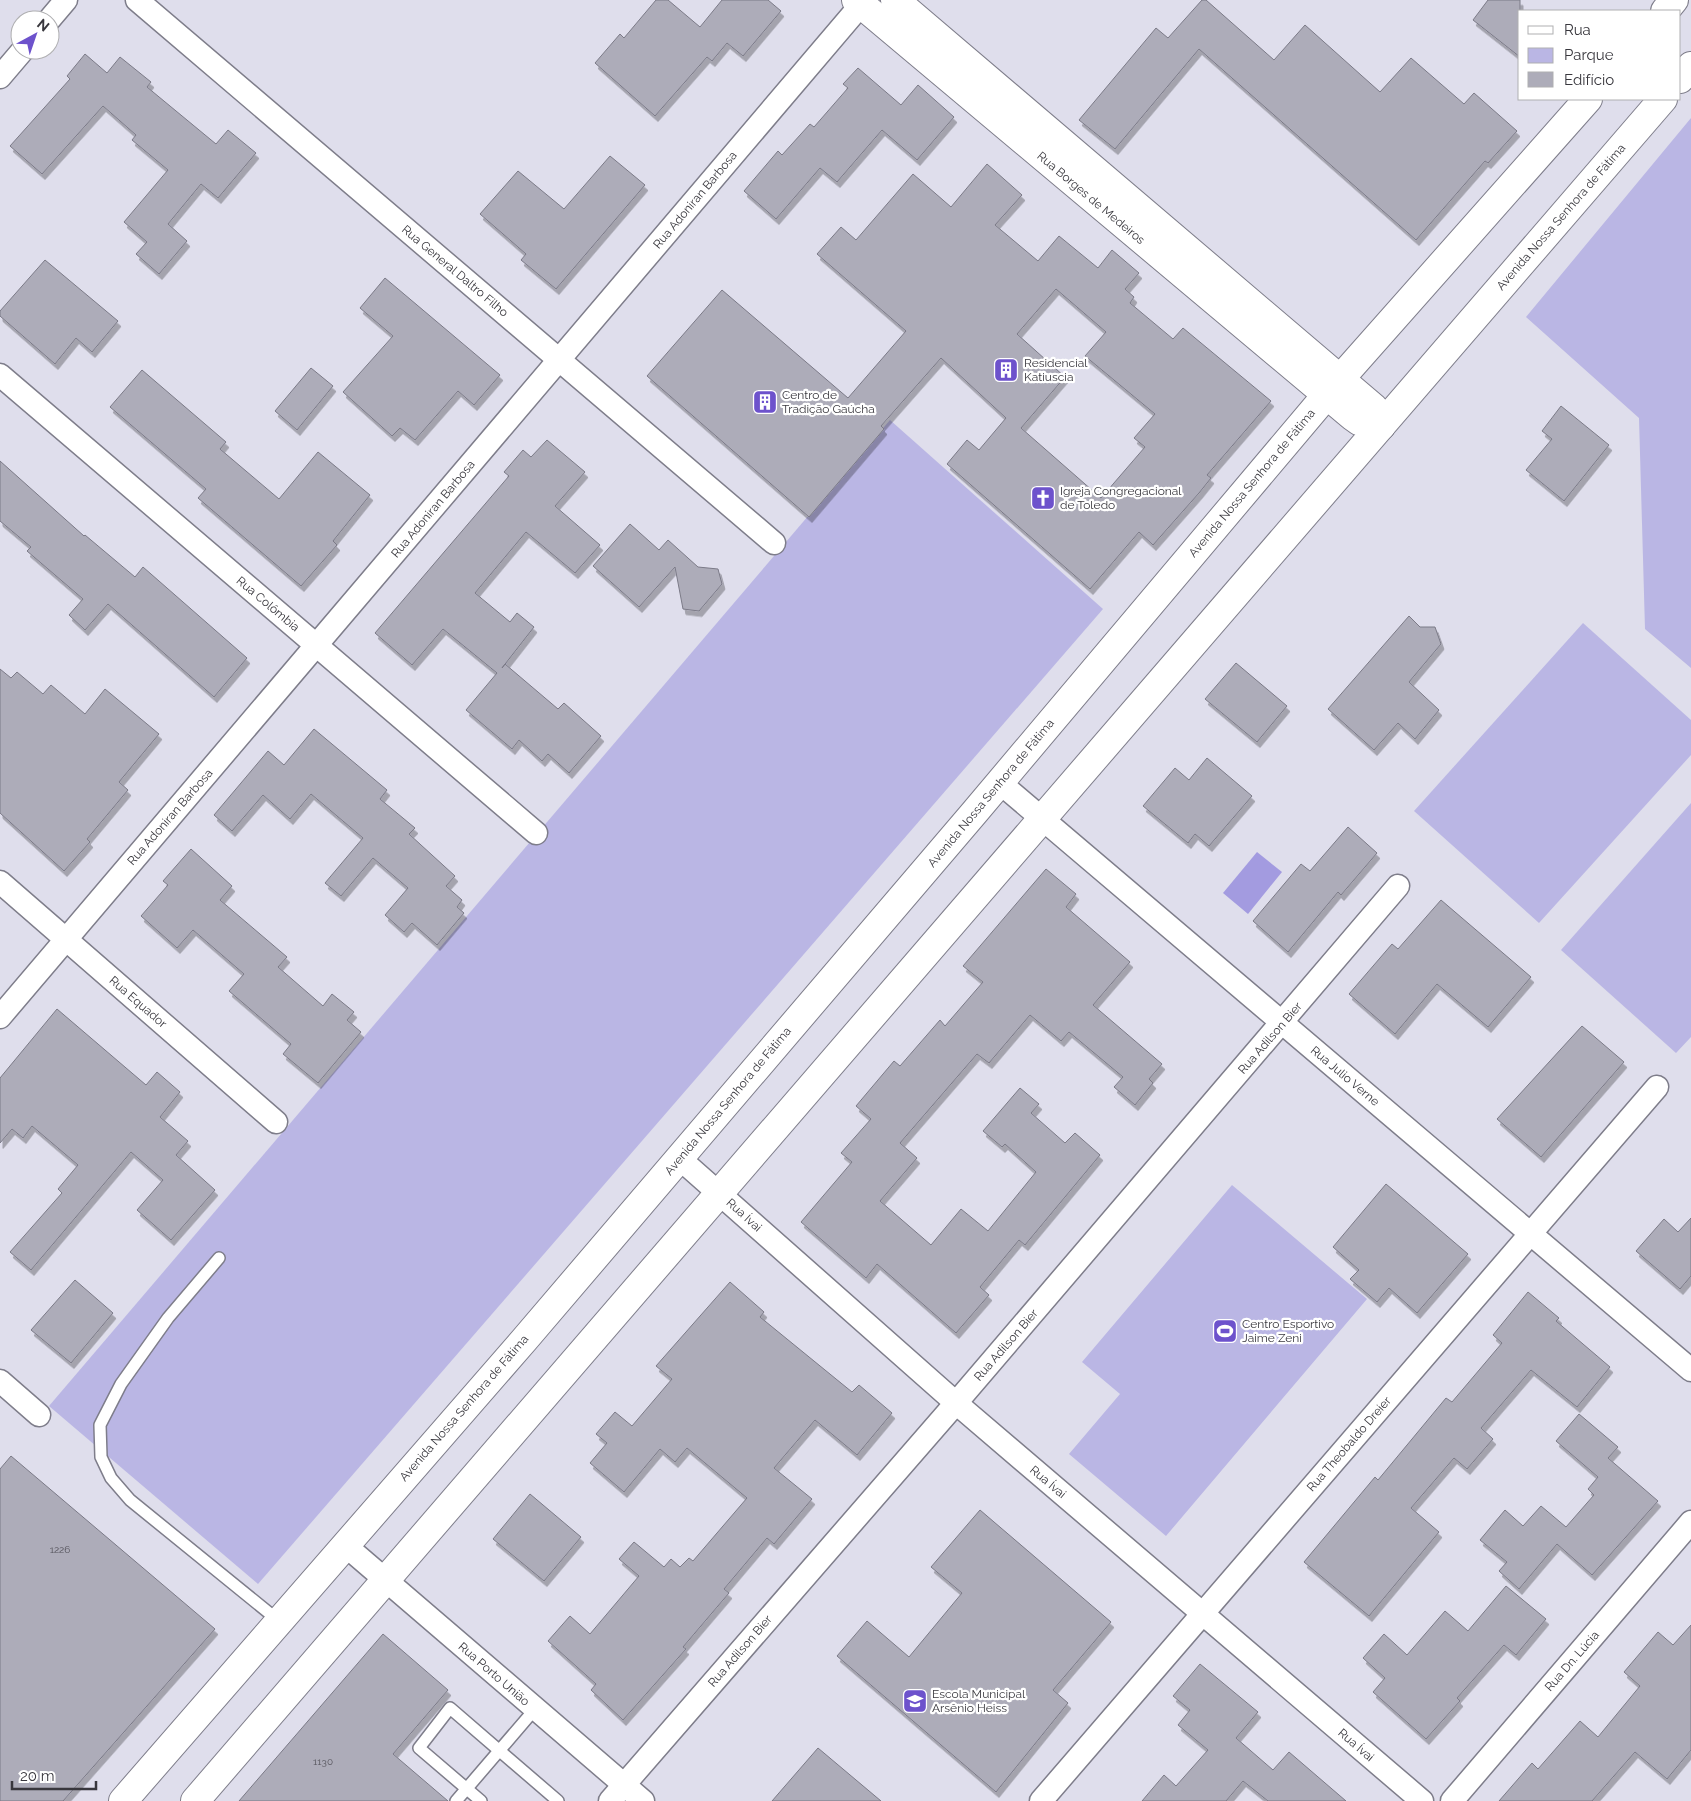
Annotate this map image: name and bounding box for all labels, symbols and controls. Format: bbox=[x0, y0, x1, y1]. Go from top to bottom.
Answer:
north arrow bbox=[10, 10, 60, 60]
legend bbox=[1518, 10, 1681, 100]
text: N bbox=[34, 15, 53, 35]
text: Rua bbox=[1564, 21, 1591, 39]
text: Parque bbox=[1564, 46, 1614, 64]
text: Edifício bbox=[1564, 71, 1614, 89]
street label: Avenida Nossa Senhora de Fátima bbox=[1494, 141, 1628, 293]
street label: Rua Adoniran Barbosa bbox=[650, 149, 740, 251]
street label: Rua Borges de Medeiros bbox=[1034, 149, 1148, 247]
street label: Rua General Daltro Filho bbox=[399, 222, 511, 320]
place label: Residencial Katiuscia bbox=[1024, 356, 1088, 384]
building icon: Residencial Katiuscia bbox=[993, 357, 1019, 383]
place label: Centro de Tradição Gaúcha bbox=[782, 388, 875, 416]
building icon: Centro de Tradição Gaúcha bbox=[752, 389, 778, 415]
street label: Avenida Nossa Senhora de Fátima bbox=[1186, 406, 1318, 560]
street label: Rua Adoniran Barbosa bbox=[388, 458, 478, 560]
place label: Igreja Congregacional de Toledo bbox=[1060, 484, 1182, 512]
church icon: Igreja Congregacional de Toledo bbox=[1030, 485, 1056, 511]
street label: Rua Colômbia bbox=[234, 574, 302, 634]
street label: Avenida Nossa Senhora de Fátima bbox=[925, 716, 1057, 870]
street label: Rua Adoniran Barbosa bbox=[124, 766, 216, 868]
street label: Rua Equador bbox=[106, 973, 170, 1031]
street label: Rua Adilson Bier bbox=[1235, 999, 1305, 1077]
street label: Avenida Nossa Senhora de Fátima bbox=[662, 1024, 794, 1178]
street label: Rua Julio Verne bbox=[1308, 1043, 1382, 1109]
street label: Rua Ívai bbox=[723, 1195, 765, 1235]
street label: Rua Adilson Bier bbox=[971, 1306, 1041, 1384]
place label: Centro Esportivo Jaime Zeni bbox=[1242, 1317, 1334, 1345]
sports icon: Centro Esportivo Jaime Zeni bbox=[1212, 1318, 1238, 1344]
street label: Avenida Nossa Senhora de Fátima bbox=[397, 1332, 531, 1484]
street label: Rua Theobaldo Dreier bbox=[1304, 1393, 1394, 1494]
street label: Rua Ívai bbox=[1027, 1463, 1069, 1501]
house number: 1226 bbox=[50, 1544, 70, 1555]
street label: Rua Adilson Bier bbox=[705, 1612, 775, 1690]
street label: Rua Dn. Lúcia bbox=[1542, 1628, 1602, 1694]
street label: Rua Porto União bbox=[456, 1639, 532, 1709]
place label: Escola Municipal Arsênio Heiss bbox=[932, 1687, 1026, 1715]
school or university icon: Escola Municipal Arsênio Heiss bbox=[902, 1688, 928, 1714]
street label: Rua Ívai bbox=[1335, 1726, 1377, 1764]
house number: 1130 bbox=[313, 1756, 333, 1767]
scale bar bbox=[12, 1758, 96, 1790]
text: 20 m bbox=[20, 1767, 55, 1785]

